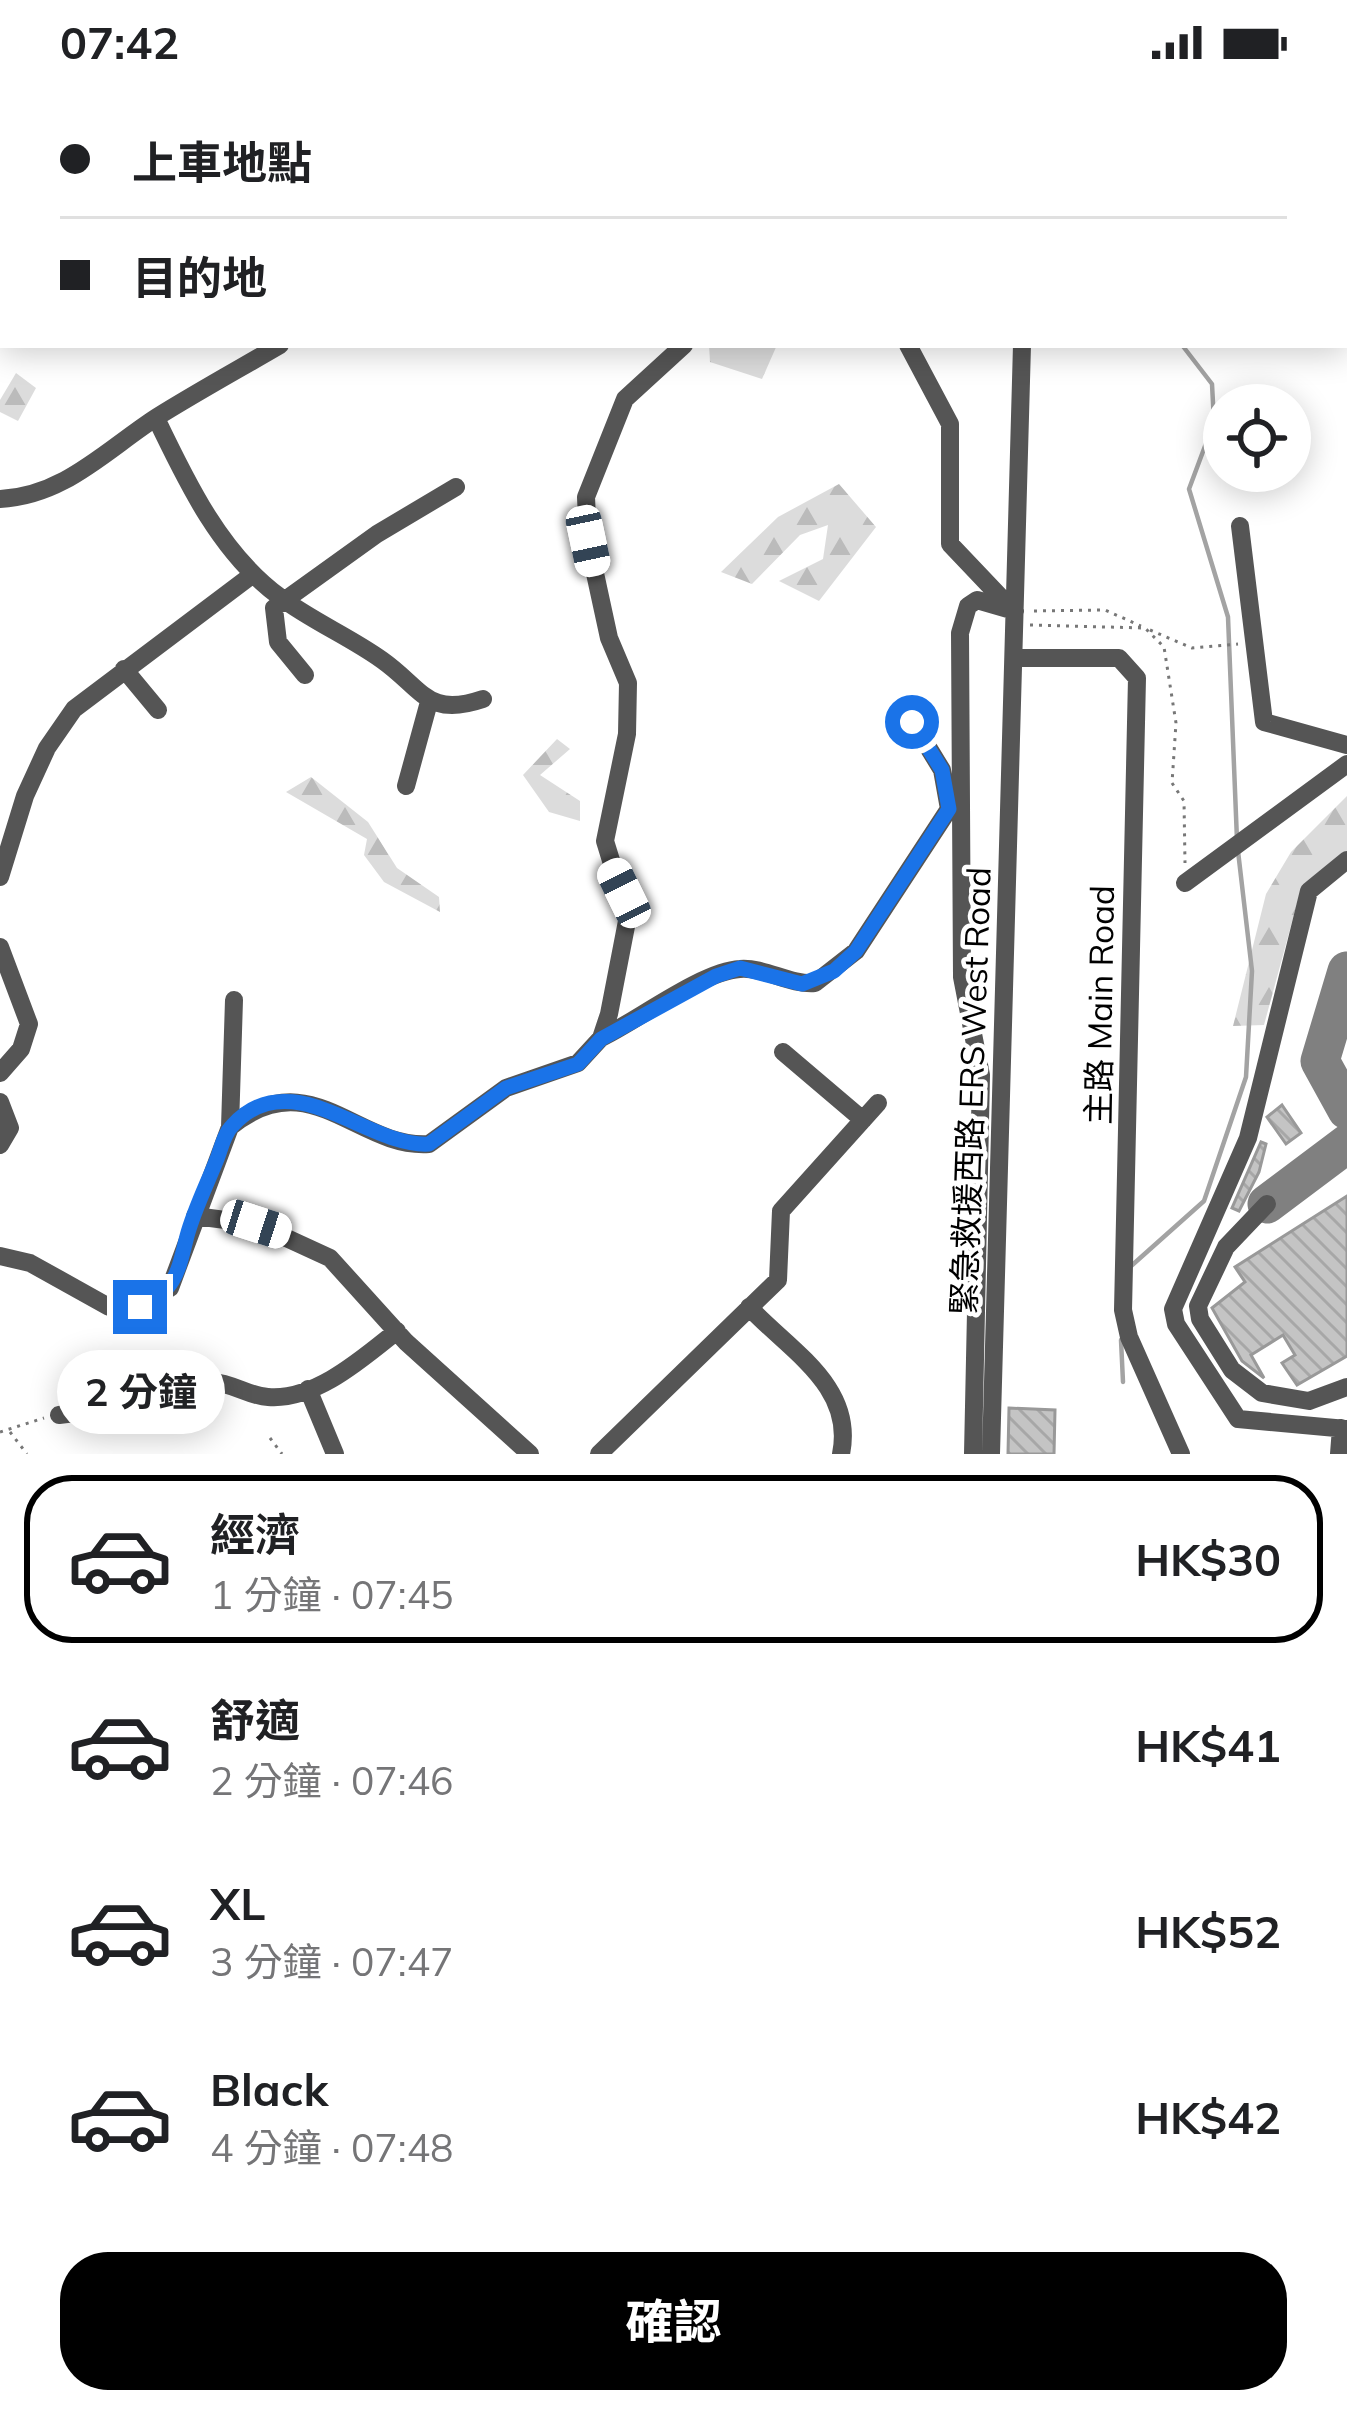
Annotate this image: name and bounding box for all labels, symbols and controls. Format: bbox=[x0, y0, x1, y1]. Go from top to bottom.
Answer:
text: 07:42 bbox=[60, 14, 179, 70]
text: 上車地點 bbox=[132, 134, 312, 190]
text: 目的地 bbox=[132, 249, 267, 305]
map controls bbox=[1203, 384, 1311, 492]
button: locate bbox=[1203, 384, 1311, 492]
car bbox=[563, 502, 613, 580]
route start bbox=[885, 695, 939, 749]
car bbox=[592, 853, 656, 933]
street label: 緊急救援西路 ERS West Road bbox=[942, 866, 999, 1316]
street label: 主路 Main Road bbox=[1077, 885, 1122, 1125]
car bbox=[216, 1196, 296, 1252]
route end bbox=[113, 1280, 167, 1334]
callout: 2 分鐘 bbox=[56, 1349, 224, 1433]
text: 2 分鐘 bbox=[85, 1367, 197, 1416]
icon: car bbox=[66, 1505, 174, 1613]
text: 經濟 bbox=[210, 1506, 300, 1562]
text: HK$30 bbox=[1135, 1531, 1281, 1587]
text: 1 分鐘 · 07:45 bbox=[210, 1570, 453, 1619]
icon: car bbox=[66, 1691, 174, 1799]
text: 舒適 bbox=[210, 1692, 300, 1748]
text: HK$41 bbox=[1135, 1717, 1281, 1773]
text: 2 分鐘 · 07:46 bbox=[210, 1756, 453, 1805]
text: XL bbox=[210, 1875, 265, 1931]
icon: car bbox=[66, 1877, 174, 1985]
text: HK$52 bbox=[1135, 1903, 1281, 1959]
text: 3 分鐘 · 07:47 bbox=[210, 1937, 453, 1986]
text: Black bbox=[210, 2061, 328, 2117]
icon: car bbox=[66, 2063, 174, 2171]
text: HK$42 bbox=[1135, 2089, 1281, 2145]
text: 4 分鐘 · 07:48 bbox=[210, 2123, 453, 2172]
button: 確認 bbox=[60, 2252, 1287, 2390]

